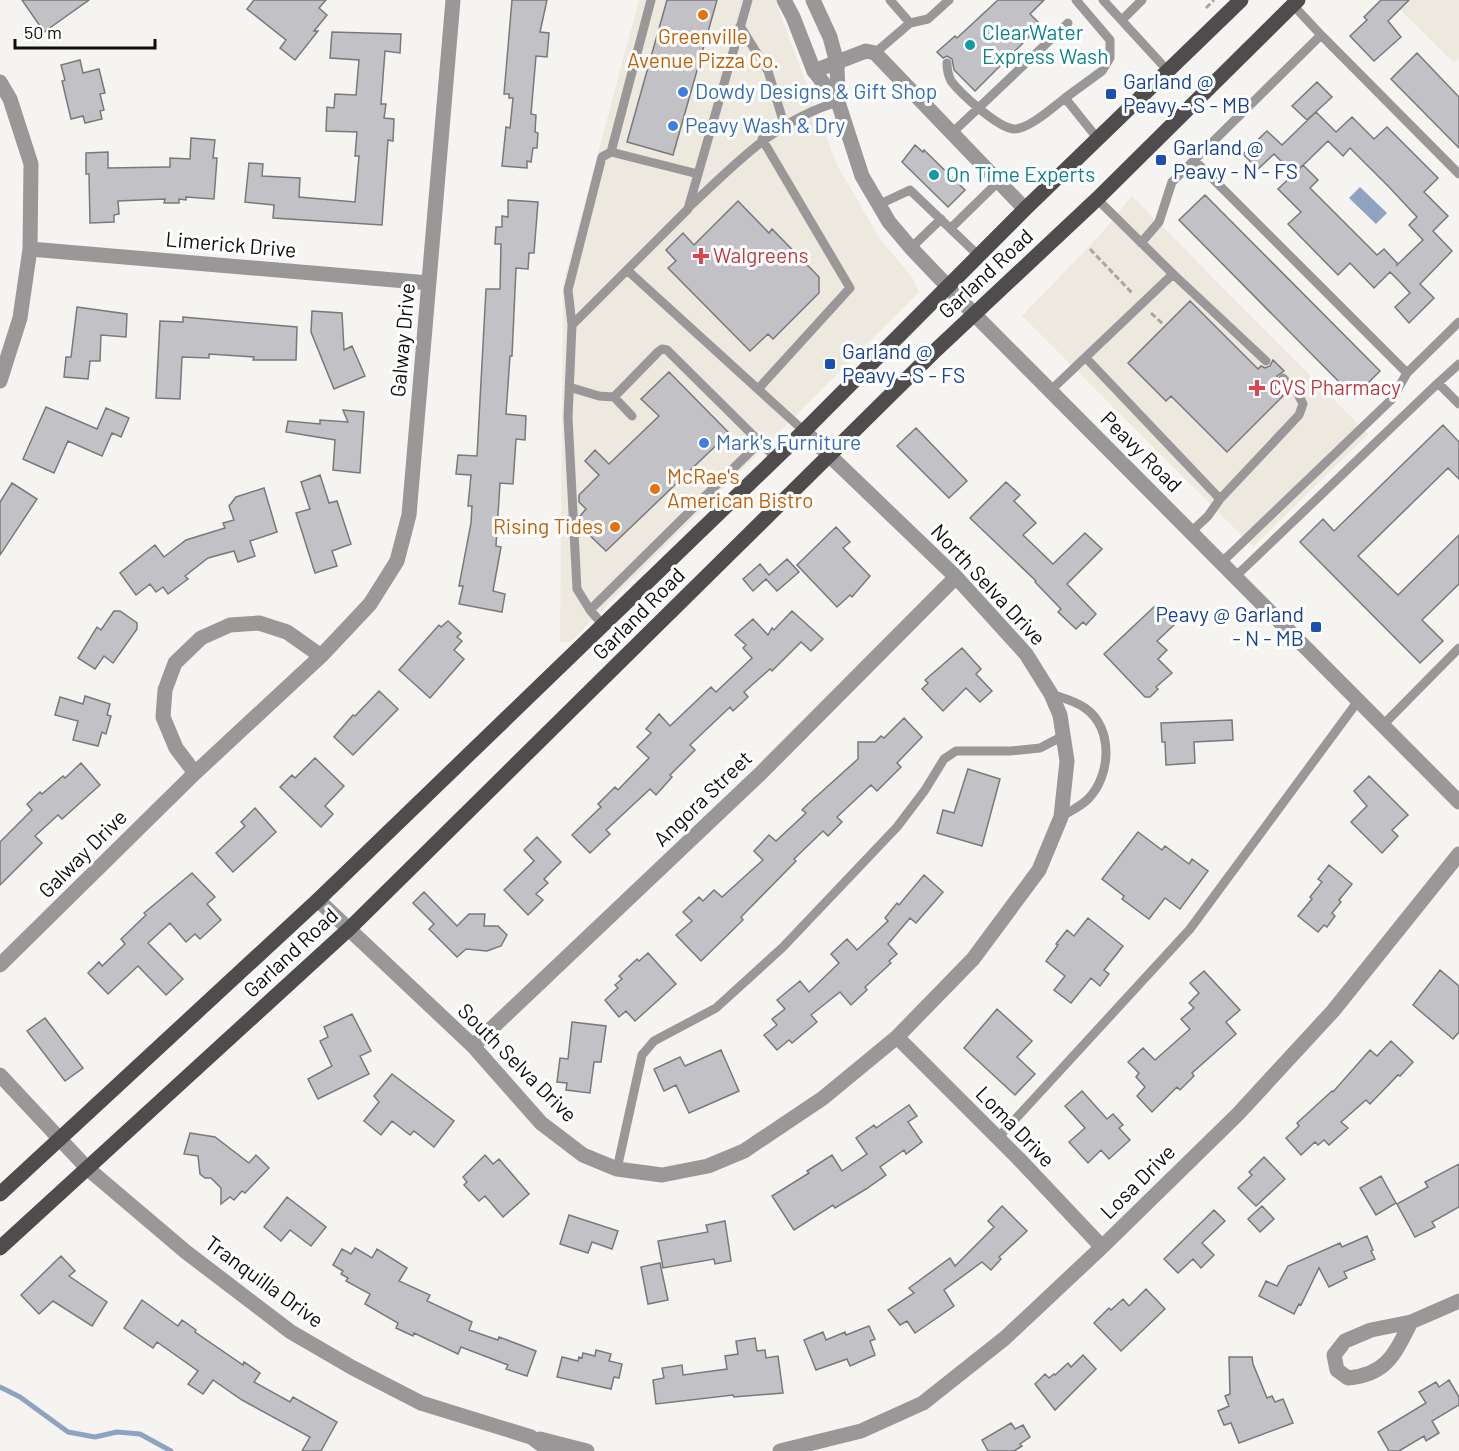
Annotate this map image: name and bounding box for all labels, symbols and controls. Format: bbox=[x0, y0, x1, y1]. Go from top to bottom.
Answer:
marker: Greenville Avenue Pizza Co. bbox=[696, 8, 710, 22]
scale bar bbox=[15, 12, 154, 50]
place label: ClearWater Express Wash bbox=[982, 19, 1109, 68]
text: 50 m bbox=[24, 21, 62, 43]
place label: Greenville Avenue Pizza Co. bbox=[627, 23, 779, 72]
marker: ClearWater Express Wash bbox=[963, 38, 977, 52]
place label: Garland @ Peavy - S - MB bbox=[1123, 68, 1250, 117]
place label: Dowdy Designs & Gift Shop bbox=[695, 78, 937, 103]
marker: Dowdy Designs & Gift Shop bbox=[676, 85, 690, 99]
marker: Garland @ Peavy - S - MB bbox=[1104, 87, 1118, 101]
place label: Peavy Wash & Dry bbox=[685, 112, 846, 137]
marker: Peavy Wash & Dry bbox=[666, 119, 680, 133]
place label: Garland @ Peavy - N - FS bbox=[1173, 134, 1298, 183]
marker: Garland @ Peavy - N - FS bbox=[1154, 153, 1168, 167]
place label: On Time Experts bbox=[946, 161, 1095, 186]
marker: On Time Experts bbox=[927, 168, 941, 182]
street label: Garland Road bbox=[933, 223, 1037, 323]
street label: Limerick Drive bbox=[165, 225, 298, 262]
place label: Walgreens bbox=[713, 242, 809, 267]
marker: Walgreens bbox=[694, 249, 708, 263]
street label: Galway Drive bbox=[384, 282, 419, 398]
place label: Garland @ Peavy - S - FS bbox=[842, 338, 965, 387]
marker: Garland @ Peavy - S - FS bbox=[823, 357, 837, 371]
place label: CVS Pharmacy bbox=[1269, 374, 1401, 399]
marker: CVS Pharmacy bbox=[1250, 381, 1264, 395]
street label: Peavy Road bbox=[1096, 405, 1188, 497]
place label: Mark's Furniture bbox=[716, 429, 861, 454]
marker: Mark's Furniture bbox=[697, 436, 711, 450]
place label: McRae's American Bistro bbox=[667, 463, 814, 512]
marker: McRae's American Bistro bbox=[648, 482, 662, 496]
place label: Rising Tides bbox=[493, 513, 603, 538]
street label: North Selva Drive bbox=[927, 518, 1052, 650]
marker: Rising Tides bbox=[608, 520, 622, 534]
street label: Garland Road bbox=[587, 562, 689, 664]
place label: Peavy @ Garland - N - MB bbox=[1156, 601, 1304, 650]
marker: Peavy @ Garland - N - MB bbox=[1309, 620, 1323, 634]
street label: Angora Street bbox=[648, 745, 756, 851]
street label: Galway Drive bbox=[33, 804, 131, 902]
street label: Garland Road bbox=[238, 902, 342, 1002]
street label: South Selva Drive bbox=[453, 997, 583, 1127]
street label: Loma Drive bbox=[971, 1080, 1061, 1171]
street label: Losa Drive bbox=[1094, 1138, 1179, 1223]
street label: Tranquilla Drive bbox=[201, 1230, 329, 1332]

